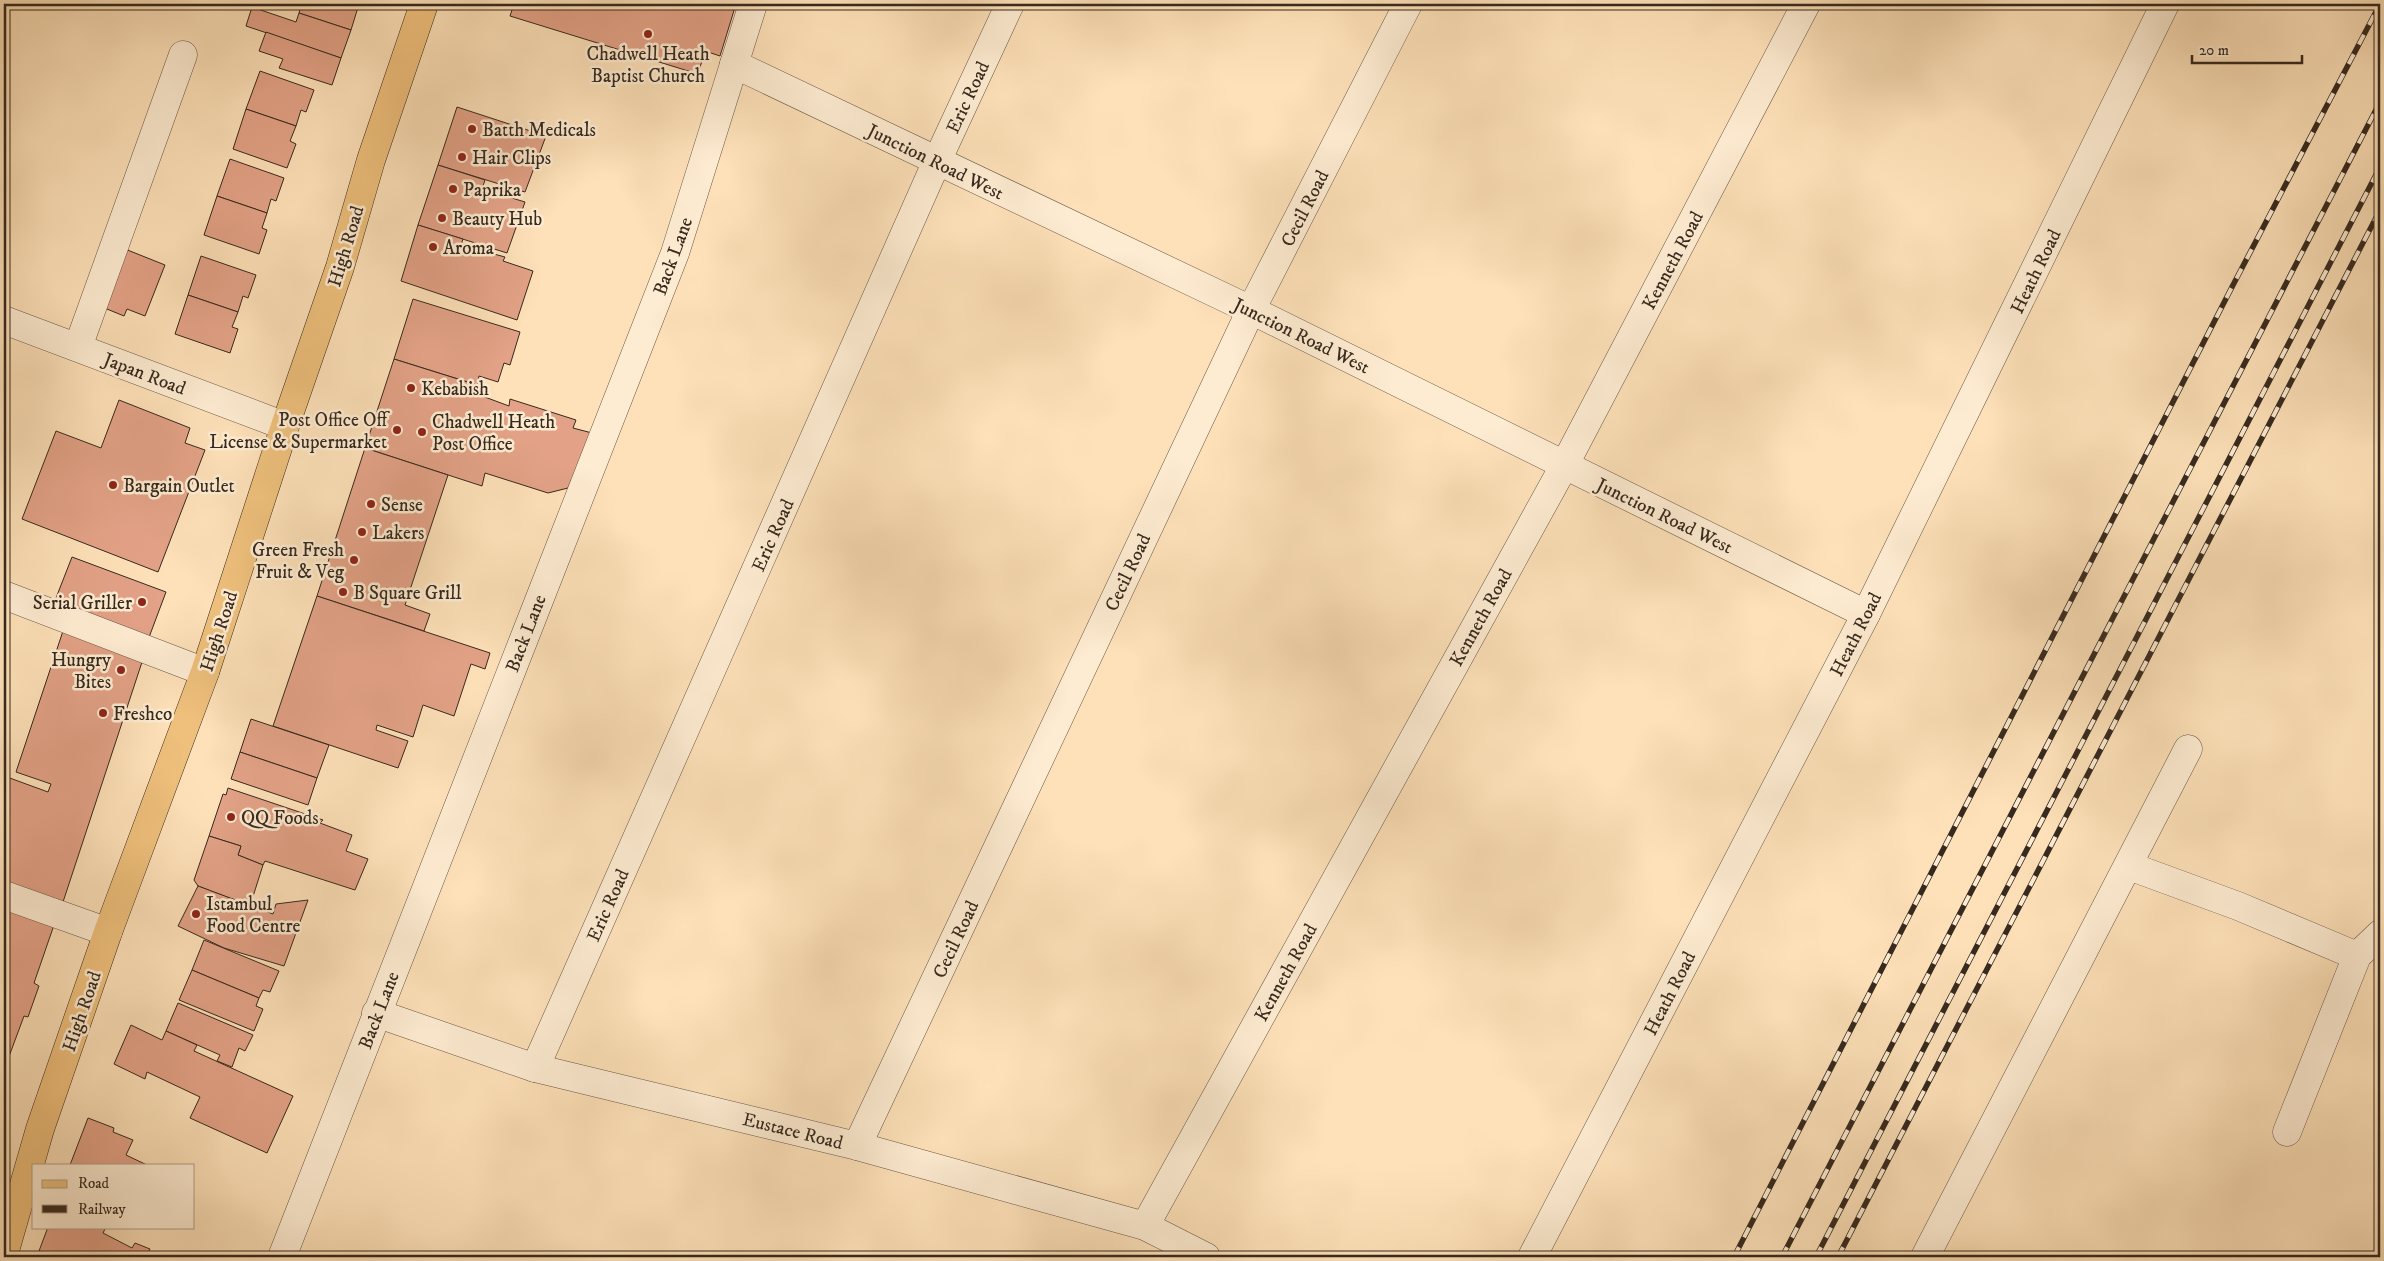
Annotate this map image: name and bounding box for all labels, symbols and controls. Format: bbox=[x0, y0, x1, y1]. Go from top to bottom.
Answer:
marker: Chadwell Heath Baptist Church bbox=[642, 28, 654, 40]
scale bar bbox=[2192, 32, 2302, 64]
text: 20 m bbox=[2199, 41, 2229, 60]
place label: Chadwell Heath Baptist Church bbox=[586, 43, 710, 88]
street label: Eric Road bbox=[942, 57, 995, 137]
place label: Batth Medicals bbox=[482, 119, 596, 142]
street label: Junction Road West bbox=[862, 119, 1007, 205]
marker: Batth Medicals bbox=[466, 123, 478, 135]
place label: Hair Clips bbox=[472, 147, 551, 170]
marker: Hair Clips bbox=[456, 151, 468, 163]
street label: Cecil Road bbox=[1276, 166, 1335, 251]
place label: Paprika bbox=[463, 179, 521, 202]
marker: Paprika bbox=[447, 183, 459, 195]
street label: High Road bbox=[323, 203, 370, 290]
street label: Kenneth Road bbox=[1638, 207, 1709, 314]
place label: Beauty Hub bbox=[452, 208, 542, 231]
marker: Beauty Hub bbox=[436, 212, 448, 224]
street label: Back Lane bbox=[649, 214, 698, 299]
street label: Heath Road bbox=[2006, 225, 2067, 318]
place label: Aroma bbox=[443, 237, 494, 260]
marker: Aroma bbox=[427, 241, 439, 253]
street label: Junction Road West bbox=[1228, 293, 1373, 379]
street label: Japan Road bbox=[98, 347, 189, 401]
place label: Kebabish bbox=[421, 378, 489, 401]
marker: Kebabish bbox=[405, 382, 417, 394]
place label: Post Office Off License & Supermarket bbox=[209, 409, 390, 454]
place label: Chadwell Heath Post Office bbox=[432, 411, 555, 456]
marker: Post Office Off License & Supermarket bbox=[391, 424, 403, 436]
marker: Chadwell Heath Post Office bbox=[416, 426, 428, 438]
street label: Junction Road West bbox=[1591, 473, 1736, 559]
place label: Bargain Outlet bbox=[123, 475, 235, 498]
marker: Bargain Outlet bbox=[107, 479, 119, 491]
place label: Sense bbox=[381, 494, 423, 517]
street label: Eric Road bbox=[747, 495, 800, 575]
marker: Sense bbox=[365, 498, 377, 510]
place label: Lakers bbox=[372, 522, 424, 545]
marker: Lakers bbox=[356, 526, 368, 538]
street label: Cecil Road bbox=[1100, 530, 1156, 615]
place label: Green Fresh Fruit & Veg bbox=[252, 539, 345, 584]
marker: Green Fresh Fruit & Veg bbox=[348, 554, 360, 566]
street label: Kenneth Road bbox=[1445, 564, 1518, 671]
place label: B Square Grill bbox=[353, 582, 462, 606]
marker: B Square Grill bbox=[337, 586, 349, 598]
street label: High Road bbox=[196, 588, 243, 675]
street label: Heath Road bbox=[1825, 588, 1887, 680]
street label: Back Lane bbox=[501, 591, 552, 676]
place label: Serial Griller bbox=[33, 592, 132, 615]
marker: Serial Griller bbox=[136, 596, 148, 608]
place label: Hungry Bites bbox=[51, 649, 112, 694]
marker: Hungry Bites bbox=[115, 664, 127, 676]
place label: Freshco bbox=[113, 703, 172, 726]
marker: Freshco bbox=[97, 707, 109, 719]
place label: QQ Foods bbox=[241, 807, 319, 830]
marker: QQ Foods bbox=[225, 811, 237, 823]
street label: Eric Road bbox=[582, 865, 635, 945]
place label: Istambul Food Centre bbox=[206, 893, 301, 938]
street label: Cecil Road bbox=[928, 897, 984, 982]
marker: Istambul Food Centre bbox=[190, 908, 202, 920]
street label: Kenneth Road bbox=[1250, 919, 1323, 1026]
street label: Heath Road bbox=[1639, 947, 1701, 1039]
street label: High Road bbox=[58, 968, 107, 1055]
street label: Back Lane bbox=[354, 968, 405, 1053]
street label: Eustace Road bbox=[740, 1108, 846, 1155]
legend bbox=[32, 1164, 195, 1228]
text: Road bbox=[78, 1174, 110, 1193]
text: Railway bbox=[78, 1200, 126, 1219]

